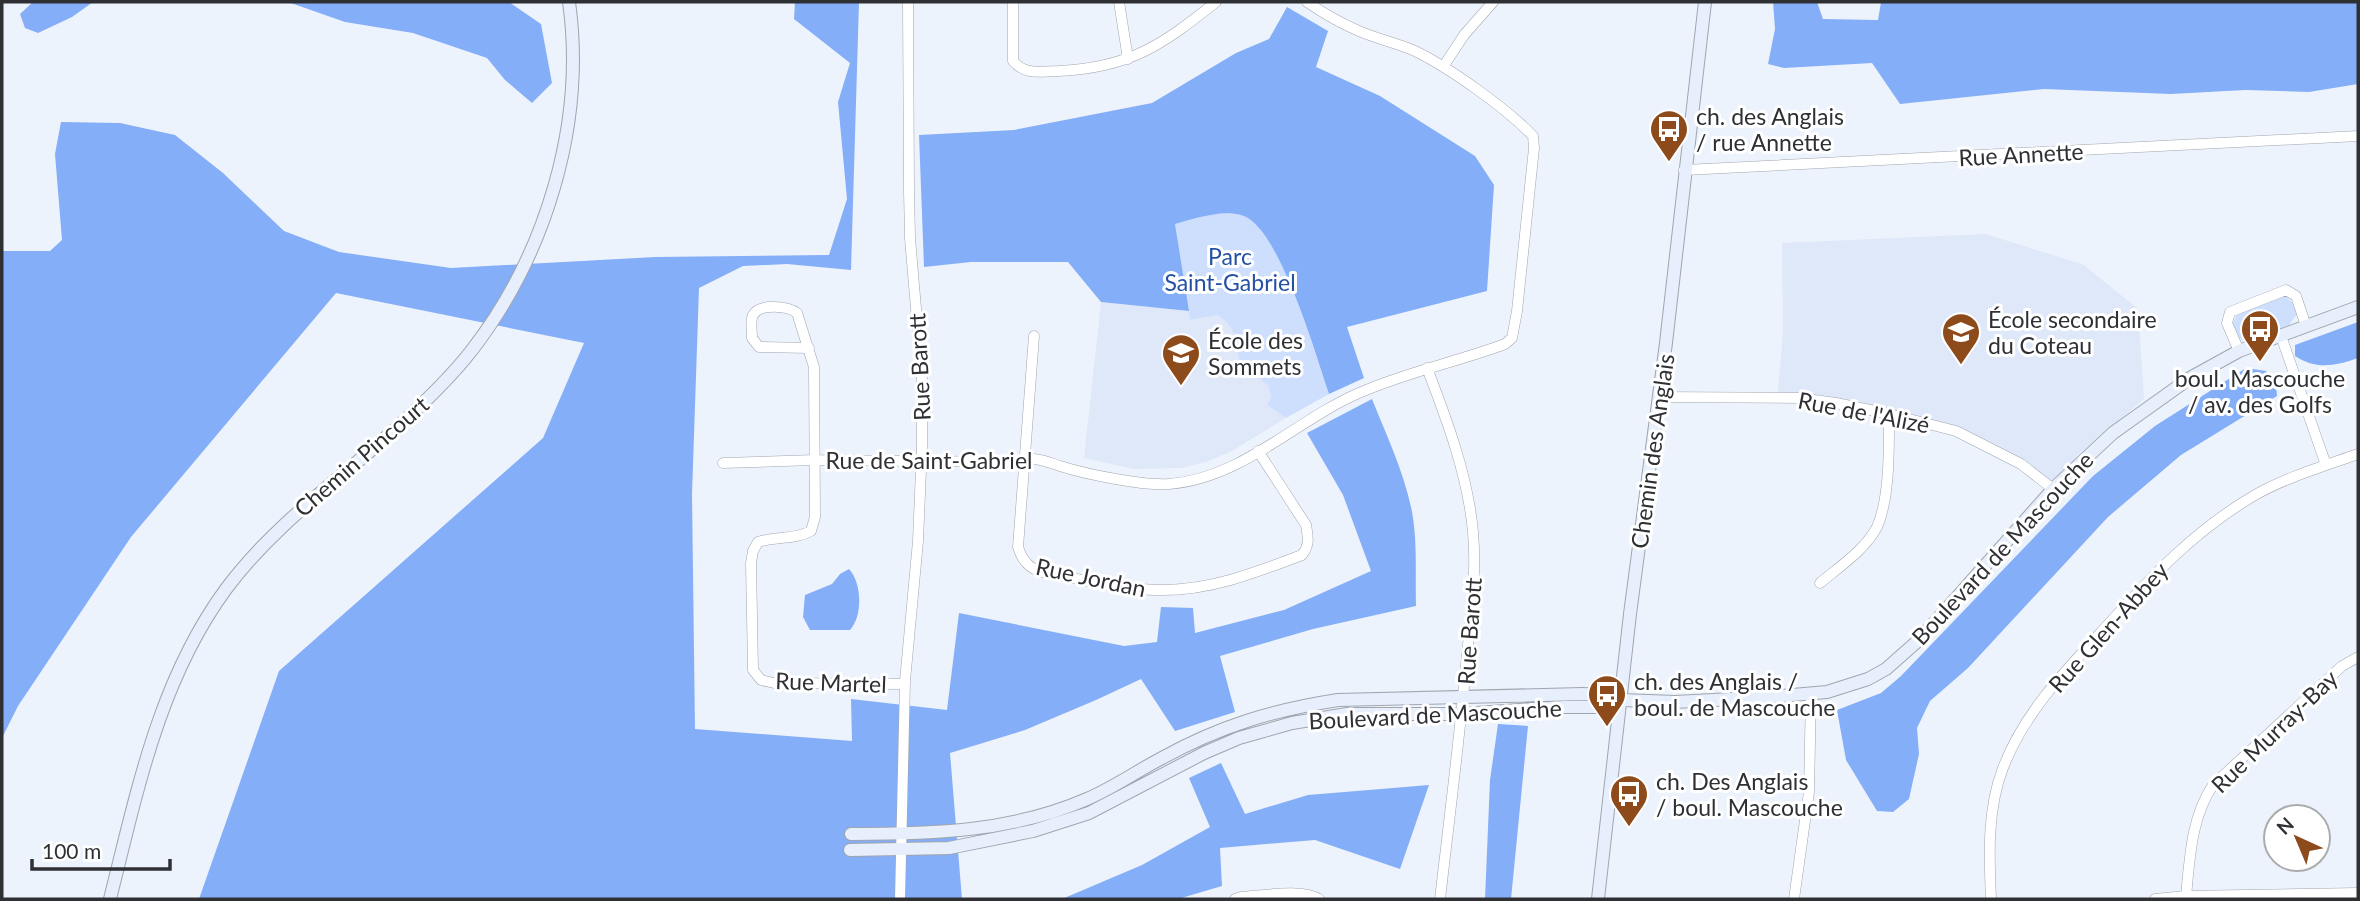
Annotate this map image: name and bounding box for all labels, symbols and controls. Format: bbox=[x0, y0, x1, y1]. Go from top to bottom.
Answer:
place label: ch. des Anglais / rue Annette bbox=[1696, 102, 1844, 156]
bus stop icon: ch. des Anglais / rue Annette bbox=[1648, 108, 1690, 163]
street label: Rue Annette bbox=[1958, 137, 2084, 171]
park label: Parc Saint-Gabriel bbox=[1164, 242, 1296, 296]
place label: École secondaire du Coteau bbox=[1988, 305, 2157, 359]
bus stop icon: boul. Mascouche / av. des Golfs bbox=[2239, 308, 2281, 363]
school or university icon: École secondaire du Coteau bbox=[1940, 311, 1982, 366]
street label: Rue Barott bbox=[902, 312, 936, 421]
place label: École des Sommets bbox=[1208, 326, 1303, 380]
school or university icon: École des Sommets bbox=[1160, 332, 1202, 387]
street label: Chemin des Anglais bbox=[1624, 352, 1680, 550]
place label: boul. Mascouche / av. des Golfs bbox=[2175, 364, 2345, 418]
street label: Rue de l'Alizé bbox=[1796, 386, 1932, 438]
street label: Chemin Pincourt bbox=[288, 390, 434, 522]
street label: Rue de Saint-Gabriel bbox=[826, 446, 1032, 474]
street label: Boulevard de Mascouche bbox=[1905, 446, 2099, 650]
street label: Rue Jordan bbox=[1034, 552, 1148, 602]
street label: Rue Glen-Abbey bbox=[2042, 556, 2174, 698]
street label: Rue Barott bbox=[1451, 576, 1487, 686]
street label: Rue Murray-Bay bbox=[2205, 664, 2343, 798]
street label: Rue Martel bbox=[775, 666, 887, 698]
place label: ch. des Anglais / boul. de Mascouche bbox=[1634, 667, 1835, 721]
bus stop icon: ch. des Anglais / boul. de Mascouche bbox=[1586, 673, 1628, 728]
street label: Boulevard de Mascouche bbox=[1308, 693, 1562, 735]
place label: ch. Des Anglais / boul. Mascouche bbox=[1656, 767, 1843, 821]
bus stop icon: ch. Des Anglais / boul. Mascouche bbox=[1608, 773, 1650, 828]
north arrow bbox=[2262, 803, 2332, 873]
text: N bbox=[2272, 812, 2298, 839]
scale bar bbox=[32, 828, 170, 872]
text: 100 m bbox=[42, 838, 101, 863]

